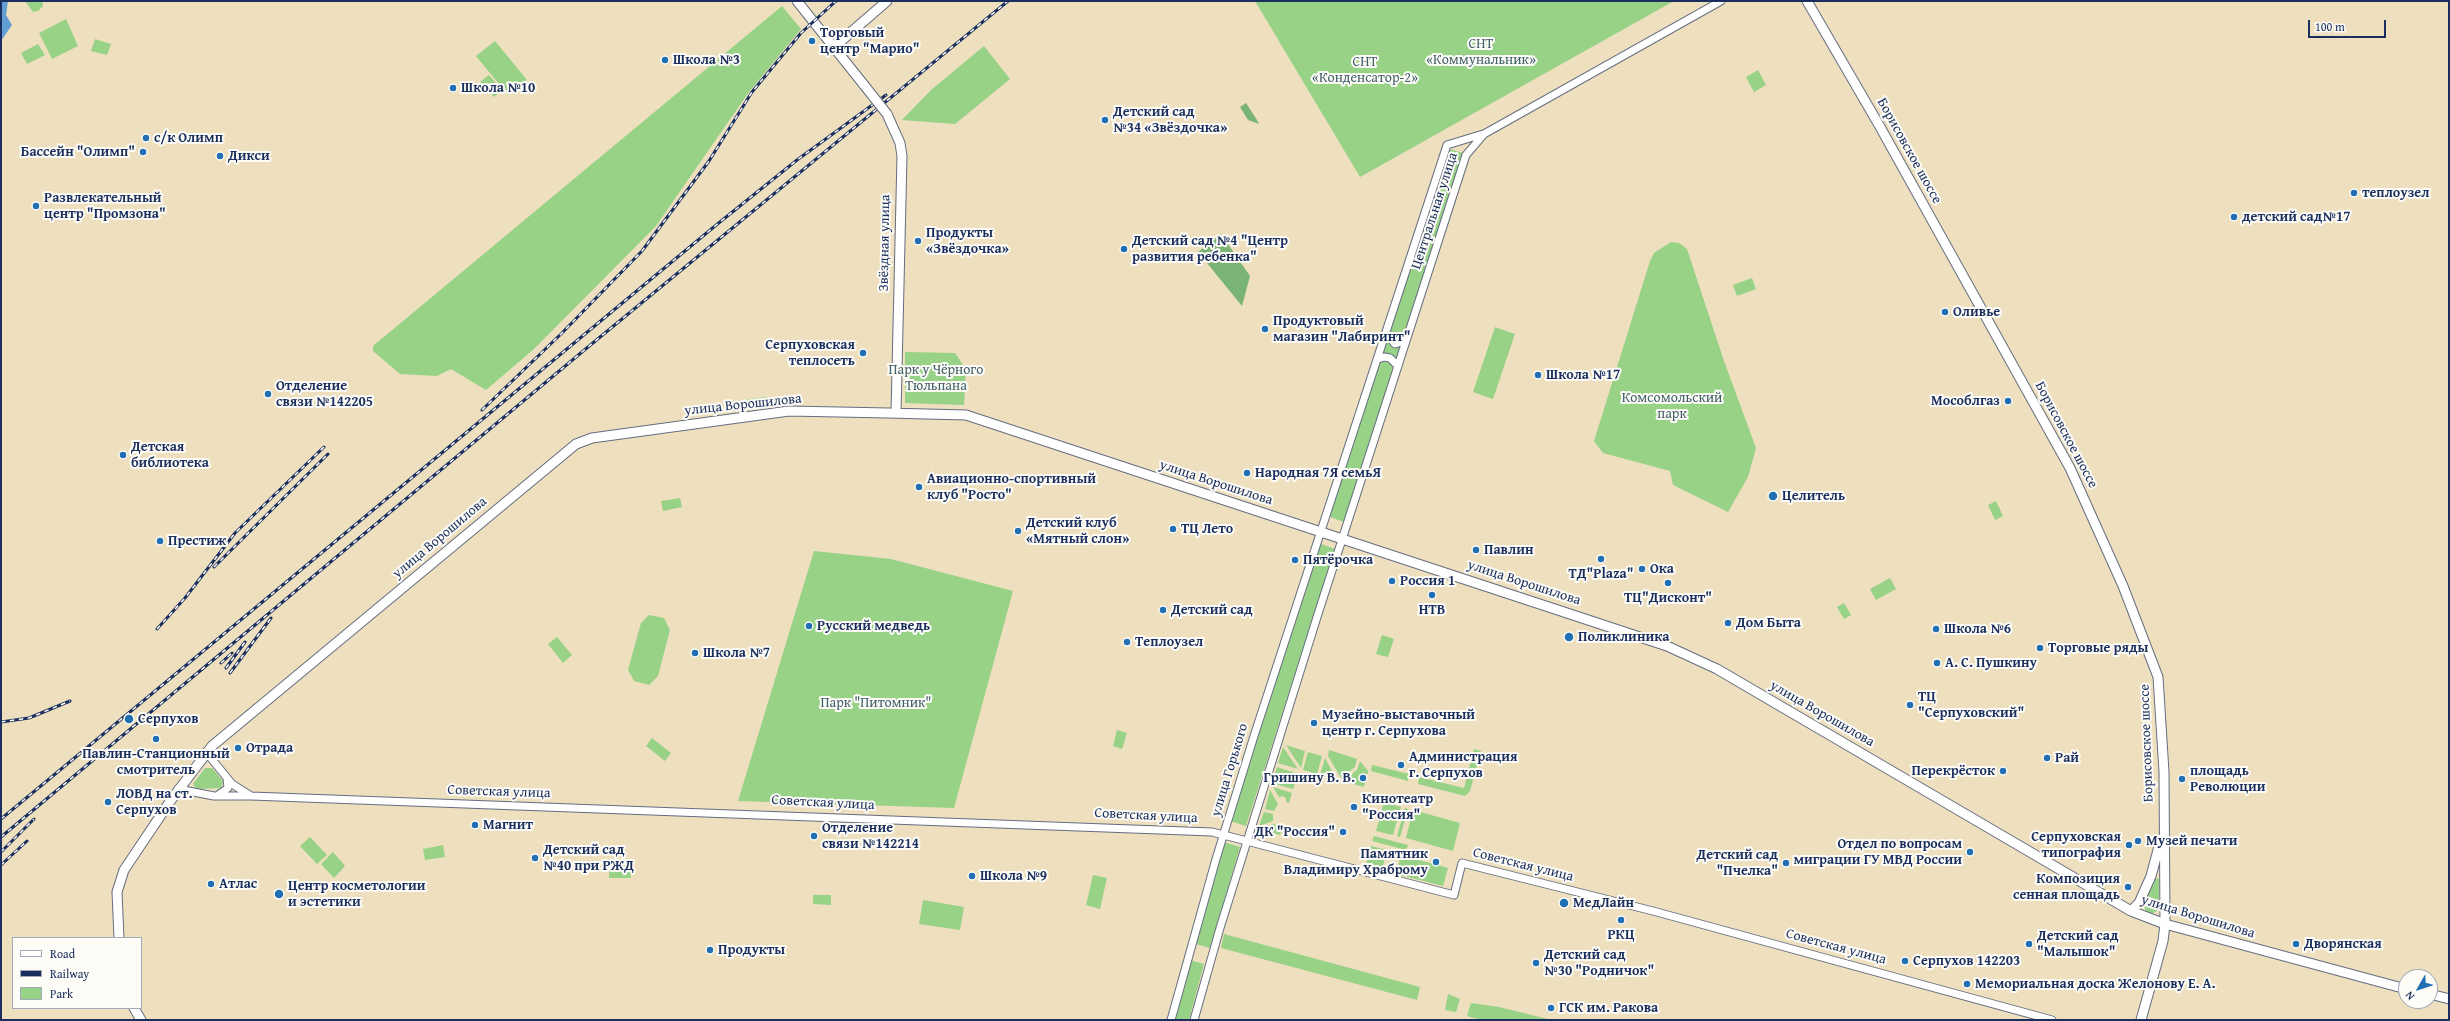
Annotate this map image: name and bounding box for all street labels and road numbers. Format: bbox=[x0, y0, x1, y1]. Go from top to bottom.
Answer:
street label: Борисовское шоссе bbox=[1873, 95, 1945, 207]
street label: Центральная улица bbox=[1408, 151, 1462, 271]
street label: Звёздная улица bbox=[876, 194, 894, 292]
street label: Борисовское шоссе bbox=[2031, 379, 2101, 491]
street label: улица Ворошилова bbox=[683, 390, 803, 420]
street label: улица Ворошилова bbox=[1157, 457, 1275, 509]
street label: улица Ворошилова bbox=[389, 494, 491, 582]
street label: улица Ворошилова bbox=[1465, 557, 1583, 609]
street label: улица Ворошилова bbox=[1767, 677, 1877, 751]
street label: Борисовское шоссе bbox=[2137, 684, 2157, 802]
street label: улица Горького bbox=[1208, 721, 1252, 819]
street label: Советская улица bbox=[447, 782, 551, 802]
street label: Советская улица bbox=[771, 792, 875, 814]
street label: Советская улица bbox=[1094, 805, 1198, 827]
street label: Советская улица bbox=[1471, 844, 1575, 886]
street label: улица Ворошилова bbox=[2139, 892, 2257, 942]
street label: Советская улица bbox=[1784, 926, 1888, 968]

